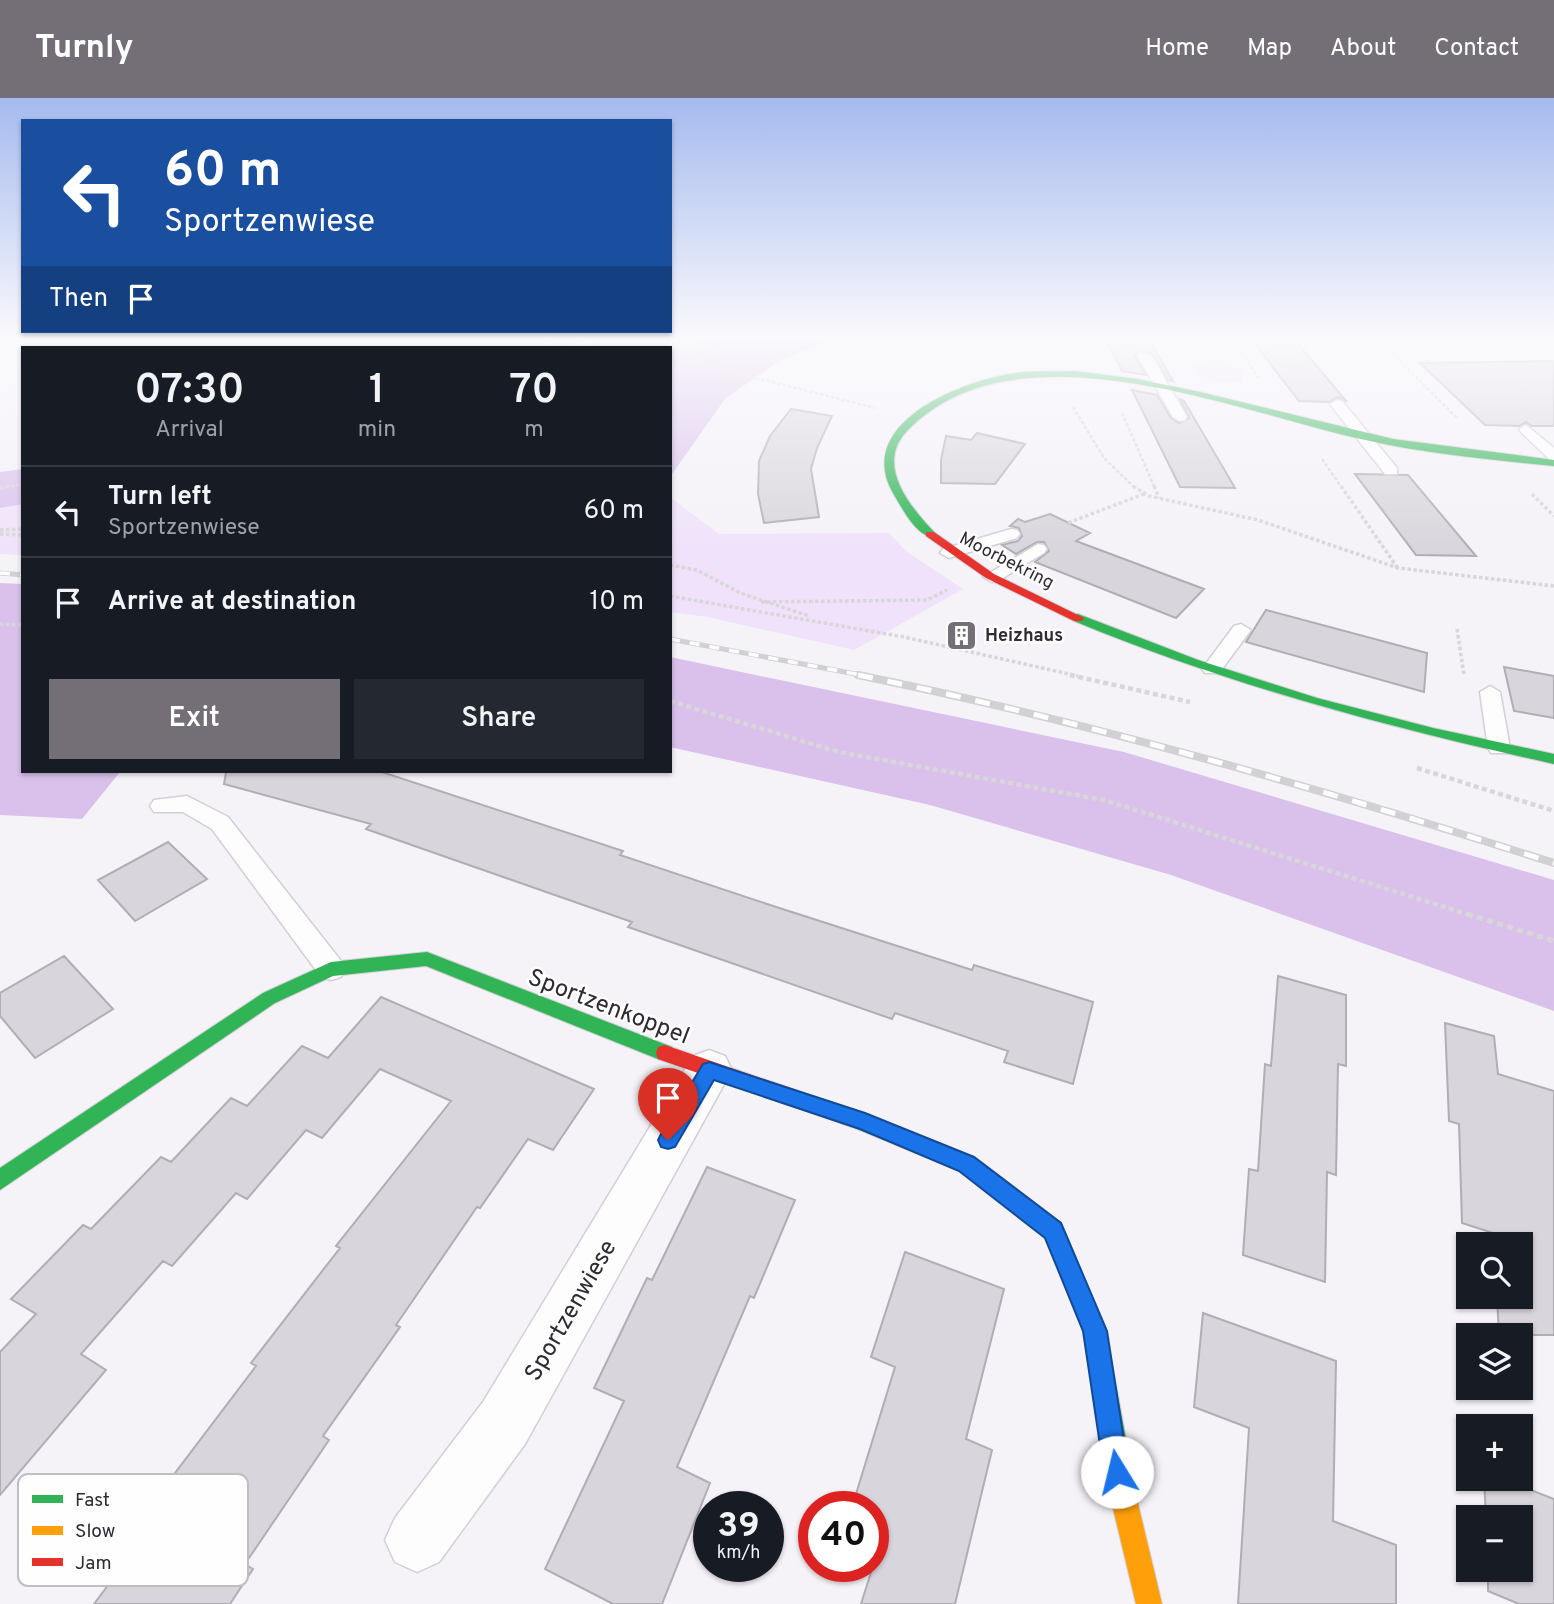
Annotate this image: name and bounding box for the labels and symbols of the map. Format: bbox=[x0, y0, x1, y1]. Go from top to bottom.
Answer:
street label: Moorbekring bbox=[955, 528, 1058, 595]
building icon: Heizhaus bbox=[945, 618, 979, 652]
place label: Heizhaus bbox=[985, 625, 1063, 648]
street label: Sportzenkoppel bbox=[523, 963, 693, 1052]
pin bbox=[638, 1068, 698, 1140]
street label: Sportzenwiese bbox=[519, 1235, 624, 1387]
position arrow bbox=[1080, 1435, 1154, 1509]
legend bbox=[18, 1474, 248, 1586]
text: Fast bbox=[75, 1489, 110, 1513]
speed limit sign: 40 bbox=[798, 1491, 889, 1582]
text: Slow bbox=[75, 1520, 115, 1544]
text: Jam bbox=[75, 1552, 112, 1576]

